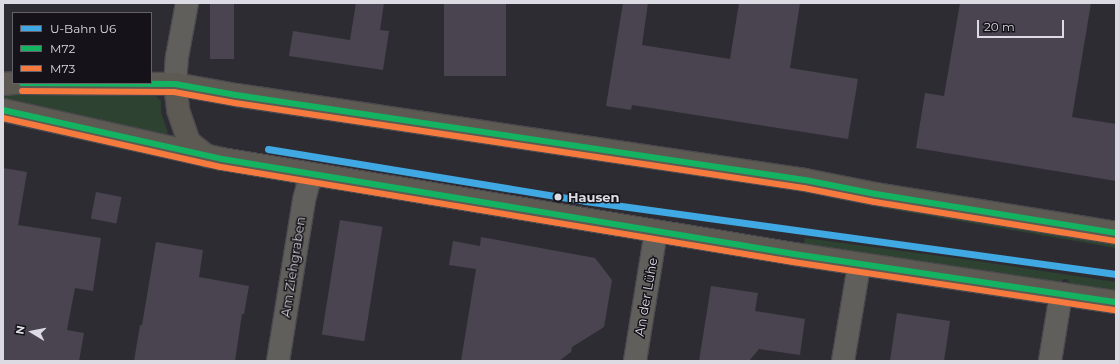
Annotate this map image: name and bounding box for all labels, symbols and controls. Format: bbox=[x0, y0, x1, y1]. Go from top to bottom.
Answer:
legend bbox=[12, 12, 152, 84]
scale bar bbox=[979, 12, 1066, 38]
text: 20 m bbox=[984, 19, 1015, 34]
text: U-Bahn U6 bbox=[50, 21, 116, 36]
text: M72 bbox=[50, 41, 75, 56]
text: M73 bbox=[50, 61, 75, 76]
place label: Hausen bbox=[568, 189, 620, 205]
marker: Hausen bbox=[551, 190, 565, 204]
street label: Am Ziehgraben bbox=[277, 215, 309, 319]
street label: An der Lühe bbox=[631, 256, 661, 338]
north arrow bbox=[12, 312, 52, 352]
text: N bbox=[13, 324, 28, 336]

